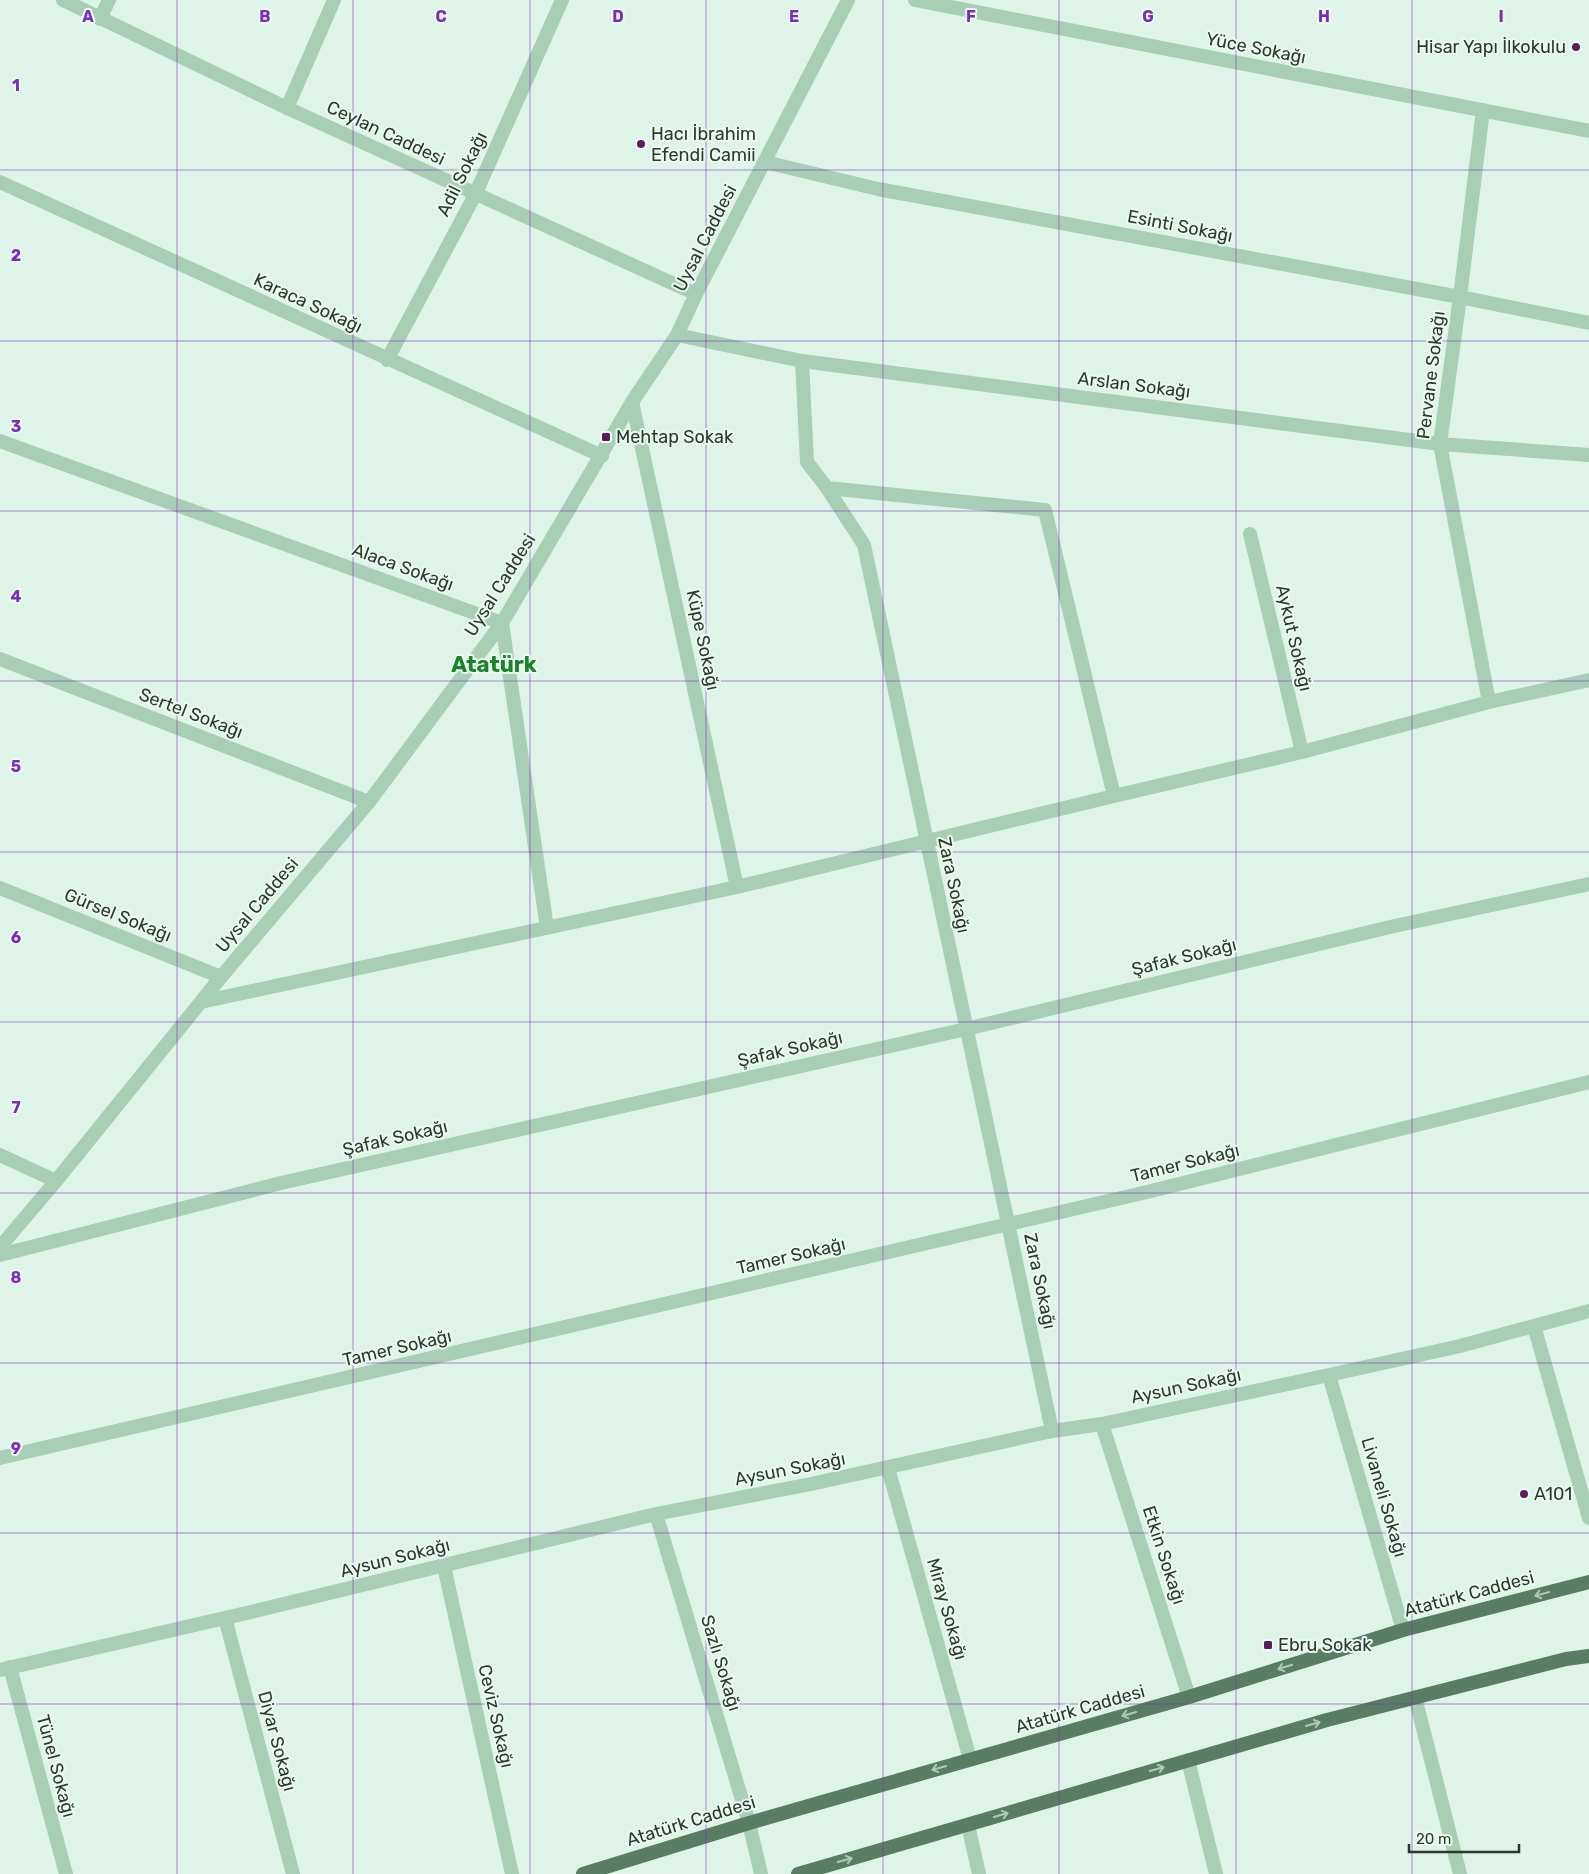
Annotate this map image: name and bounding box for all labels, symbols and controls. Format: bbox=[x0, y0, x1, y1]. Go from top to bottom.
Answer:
text: A bbox=[82, 7, 94, 26]
text: B bbox=[259, 7, 271, 26]
text: C bbox=[435, 7, 447, 26]
text: D bbox=[612, 7, 624, 26]
text: E bbox=[789, 7, 799, 26]
text: F bbox=[966, 7, 976, 26]
text: G bbox=[1142, 7, 1154, 26]
text: H bbox=[1318, 7, 1330, 26]
text: I bbox=[1498, 7, 1504, 26]
street label: Yüce Sokağı bbox=[1204, 28, 1308, 68]
place label: Hisar Yapı İlkokulu bbox=[1416, 36, 1566, 58]
marker: Hisar Yapı İlkokulu bbox=[1570, 41, 1582, 53]
text: 1 bbox=[12, 76, 20, 95]
street label: Ceylan Caddesi bbox=[323, 96, 449, 170]
place label: Hacı İbrahim Efendi Camii bbox=[651, 123, 756, 166]
street label: Adil Sokağı bbox=[432, 128, 492, 220]
marker: Hacı İbrahim Efendi Camii bbox=[635, 138, 647, 150]
street label: Uysal Caddesi bbox=[669, 181, 741, 295]
street label: Esinti Sokağı bbox=[1126, 205, 1234, 247]
text: 2 bbox=[11, 246, 21, 265]
street label: Karaca Sokağı bbox=[250, 268, 366, 338]
street label: Pervane Sokağı bbox=[1412, 310, 1450, 440]
street label: Arslan Sokağı bbox=[1076, 367, 1192, 403]
text: 3 bbox=[11, 417, 21, 436]
place label: Mehtap Sokak bbox=[616, 426, 734, 448]
marker: Mehtap Sokak bbox=[600, 431, 612, 443]
street label: Uysal Caddesi bbox=[460, 530, 540, 640]
street label: Alaca Sokağı bbox=[349, 538, 457, 596]
street label: Aykut Sokağı bbox=[1271, 583, 1317, 693]
text: 4 bbox=[11, 587, 22, 606]
street label: Küpe Sokağı bbox=[682, 588, 724, 692]
district label: Atatürk bbox=[451, 651, 537, 678]
street label: Sertel Sokağı bbox=[136, 683, 246, 743]
text: 5 bbox=[11, 757, 21, 776]
street label: Zara Sokağı bbox=[933, 835, 975, 935]
street label: Uysal Caddesi bbox=[211, 853, 303, 957]
street label: Gürsel Sokağı bbox=[61, 884, 175, 946]
text: 6 bbox=[11, 928, 21, 947]
street label: Şafak Sokağı bbox=[1129, 933, 1239, 981]
street label: Şafak Sokağı bbox=[735, 1026, 845, 1072]
text: 7 bbox=[11, 1098, 21, 1117]
street label: Şafak Sokağı bbox=[340, 1115, 450, 1161]
street label: Tamer Sokağı bbox=[1128, 1139, 1242, 1187]
street label: Zara Sokağı bbox=[1019, 1231, 1061, 1331]
street label: Tamer Sokağı bbox=[734, 1233, 848, 1279]
text: 8 bbox=[11, 1268, 22, 1287]
street label: Tamer Sokağı bbox=[340, 1325, 454, 1371]
street label: Aysun Sokağı bbox=[1129, 1364, 1243, 1408]
street label: Livaneli Sokağı bbox=[1356, 1434, 1412, 1560]
text: 9 bbox=[11, 1439, 21, 1458]
street label: Aysun Sokağı bbox=[733, 1448, 847, 1490]
place label: A101 bbox=[1534, 1483, 1572, 1505]
marker: A101 bbox=[1518, 1488, 1530, 1500]
street label: Etkin Sokağı bbox=[1138, 1503, 1190, 1607]
street label: Aysun Sokağı bbox=[338, 1534, 452, 1582]
street label: Miray Sokağı bbox=[922, 1556, 972, 1662]
street label: Atatürk Caddesi bbox=[1402, 1566, 1536, 1622]
one-way arrow bbox=[1534, 1590, 1550, 1599]
street label: Sazlı Sokağı bbox=[696, 1612, 746, 1714]
place label: Ebru Sokak bbox=[1278, 1634, 1372, 1656]
marker: Ebru Sokak bbox=[1262, 1639, 1274, 1651]
street label: Ceviz Sokağı bbox=[473, 1662, 519, 1770]
one-way arrow bbox=[1277, 1663, 1293, 1673]
street label: Atatürk Caddesi bbox=[1013, 1680, 1147, 1738]
street label: Diyar Sokağı bbox=[253, 1689, 301, 1793]
one-way arrow bbox=[1122, 1710, 1138, 1720]
street label: Tünel Sokağı bbox=[32, 1712, 80, 1820]
one-way arrow bbox=[1305, 1719, 1321, 1729]
one-way arrow bbox=[932, 1764, 948, 1774]
one-way arrow bbox=[1149, 1764, 1165, 1774]
street label: Atatürk Caddesi bbox=[624, 1791, 758, 1851]
one-way arrow bbox=[993, 1810, 1009, 1819]
scale bar bbox=[1409, 1822, 1519, 1854]
text: 20 m bbox=[1416, 1830, 1451, 1848]
one-way arrow bbox=[837, 1855, 853, 1865]

